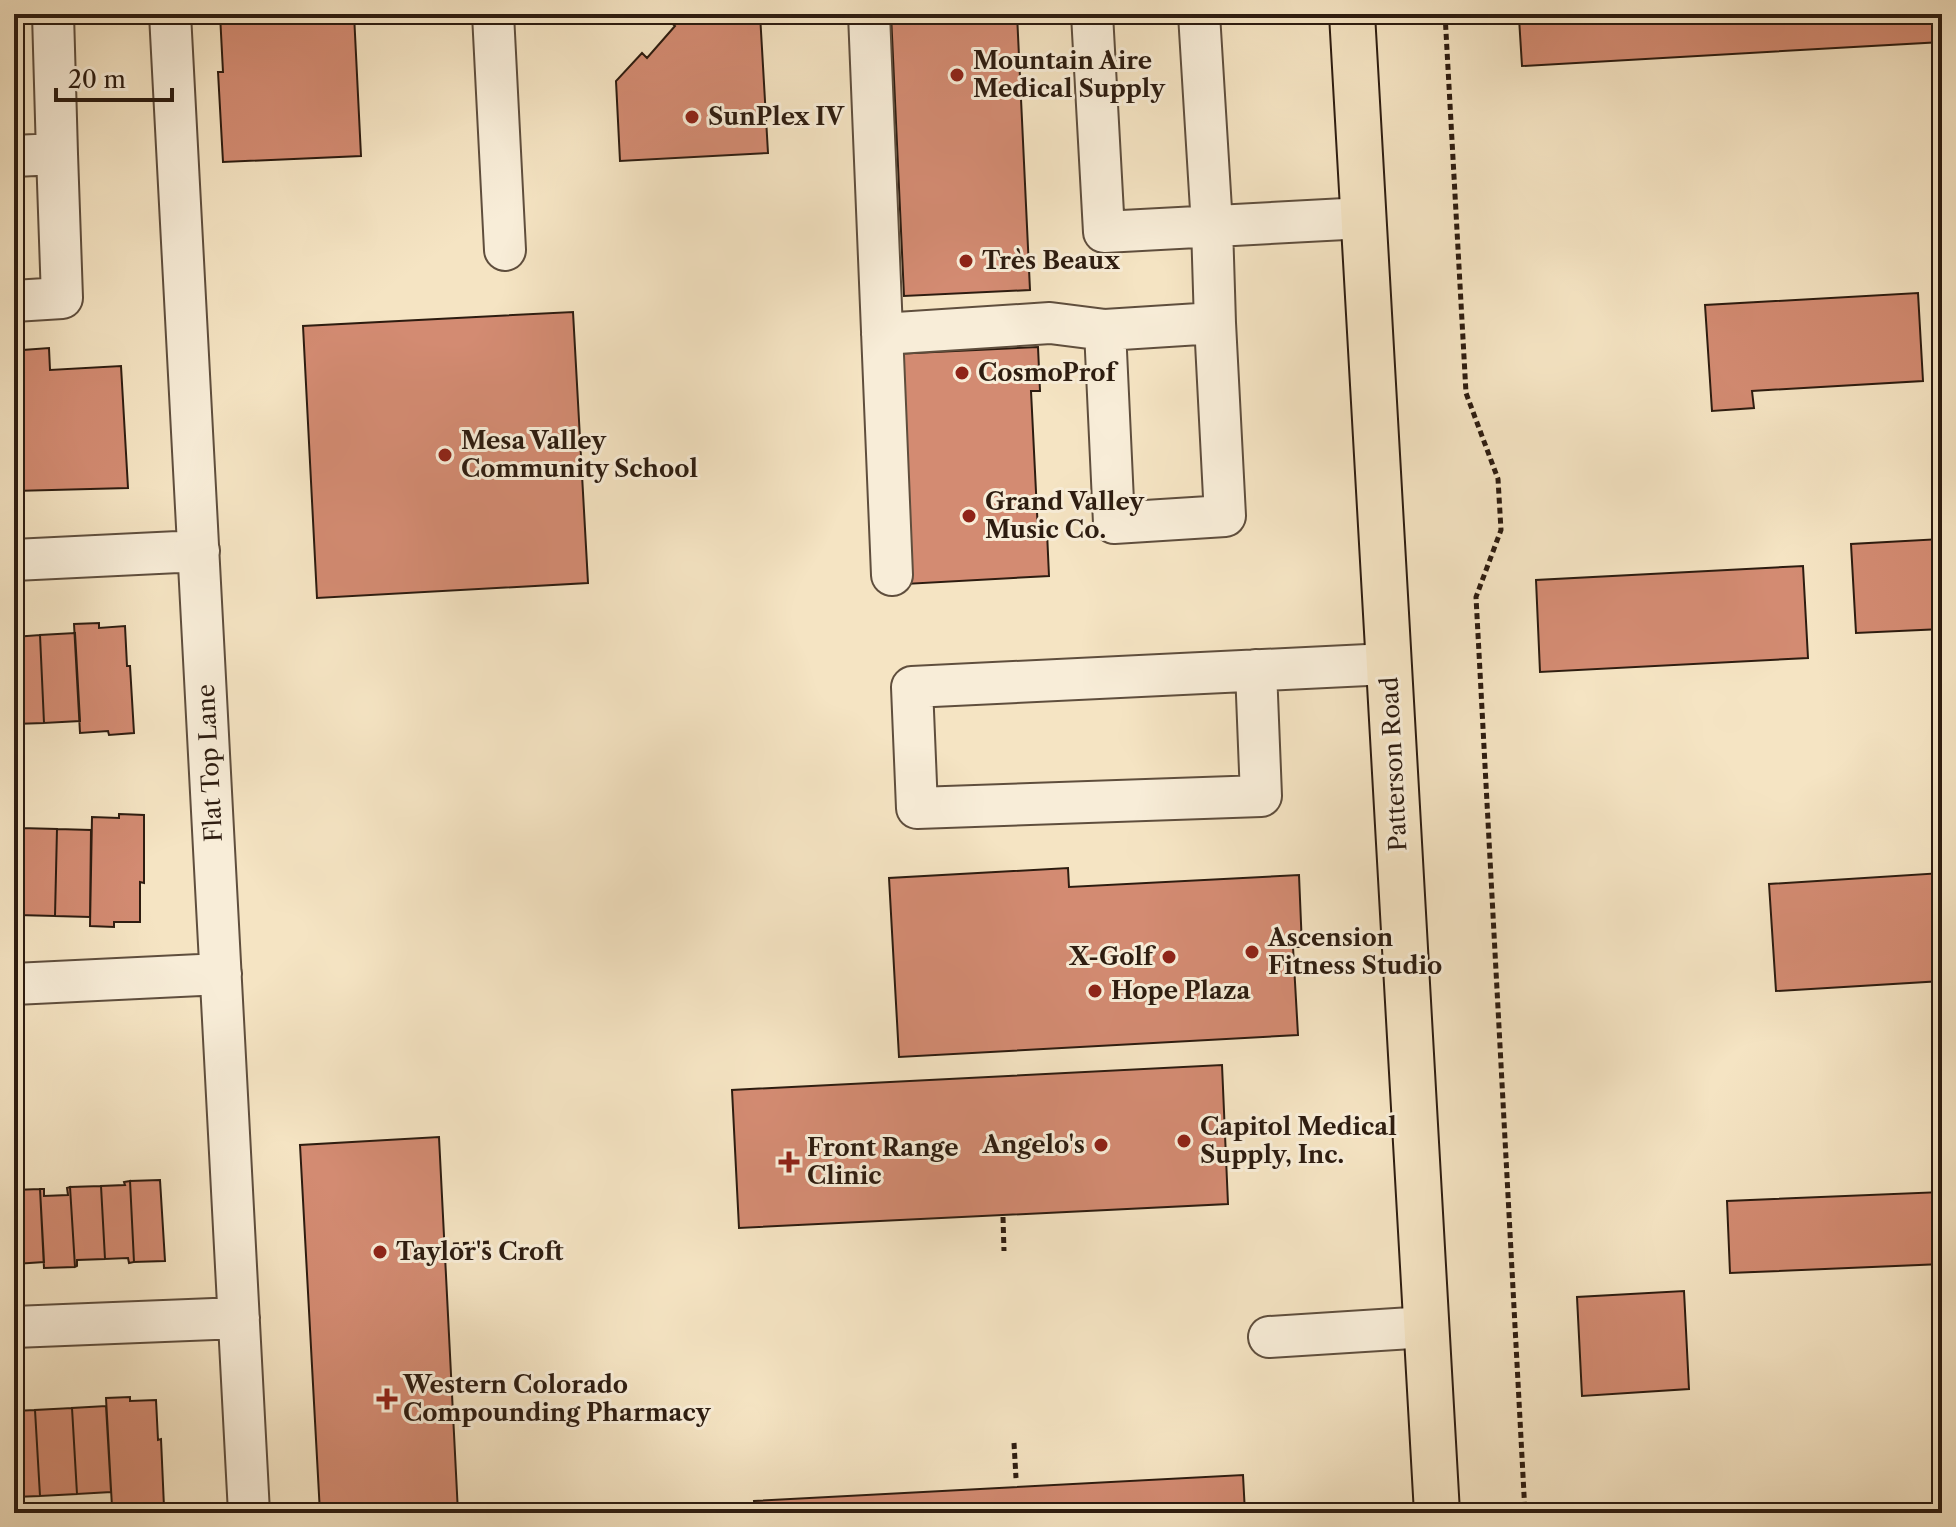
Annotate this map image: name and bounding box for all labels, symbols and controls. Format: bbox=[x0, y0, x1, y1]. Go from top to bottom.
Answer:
place label: Mountain Aire Medical Supply bbox=[973, 46, 1166, 103]
scale bar bbox=[56, 52, 172, 102]
text: 20 m bbox=[68, 65, 126, 94]
marker: Mountain Aire Medical Supply bbox=[948, 66, 966, 84]
place label: SunPlex IV bbox=[708, 102, 845, 131]
marker: SunPlex IV bbox=[683, 108, 701, 126]
place label: Très Beaux bbox=[982, 246, 1120, 275]
marker: Très Beaux bbox=[957, 252, 975, 270]
place label: CosmoProf bbox=[978, 358, 1119, 387]
marker: CosmoProf bbox=[953, 364, 971, 382]
place label: Mesa Valley Community School bbox=[461, 426, 698, 483]
marker: Mesa Valley Community School bbox=[436, 446, 454, 464]
place label: Grand Valley Music Co. bbox=[985, 487, 1145, 544]
marker: Grand Valley Music Co. bbox=[960, 507, 978, 525]
street label: Patterson Road bbox=[1374, 676, 1413, 852]
street label: Flat Top Lane bbox=[191, 683, 228, 843]
place label: Ascension Fitness Studio bbox=[1267, 923, 1442, 980]
place label: X-Golf bbox=[1068, 942, 1157, 971]
marker: Ascension Fitness Studio bbox=[1243, 943, 1261, 961]
marker: X-Golf bbox=[1160, 948, 1178, 966]
place label: Hope Plaza bbox=[1111, 976, 1251, 1005]
marker: Hope Plaza bbox=[1086, 982, 1104, 1000]
place label: Capitol Medical Supply, Inc. bbox=[1200, 1112, 1397, 1169]
place label: Angelo's bbox=[981, 1130, 1085, 1159]
marker: Capitol Medical Supply, Inc. bbox=[1175, 1132, 1193, 1150]
place label: Front Range Clinic bbox=[807, 1133, 959, 1190]
marker: Angelo's bbox=[1092, 1136, 1110, 1154]
marker: Front Range Clinic bbox=[778, 1151, 800, 1173]
place label: Taylor's Croft bbox=[396, 1237, 564, 1266]
marker: Taylor's Croft bbox=[371, 1243, 389, 1261]
place label: Western Colorado Compounding Pharmacy bbox=[402, 1370, 712, 1427]
marker: Western Colorado Compounding Pharmacy bbox=[378, 1390, 396, 1408]

